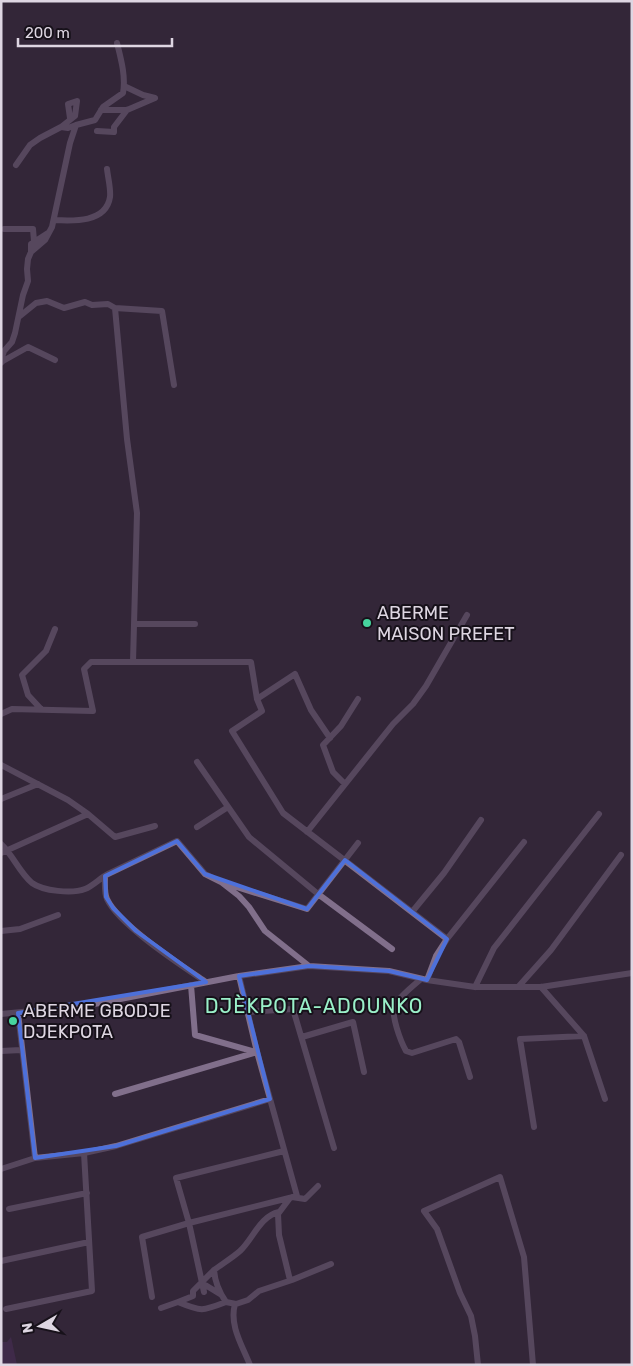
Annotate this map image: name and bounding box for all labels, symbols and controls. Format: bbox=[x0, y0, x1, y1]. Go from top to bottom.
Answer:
scale bar bbox=[18, 15, 171, 47]
text: 200 m bbox=[25, 24, 70, 42]
place label: ABERME MAISON PREFET bbox=[377, 602, 515, 645]
marker: ABERME MAISON PREFET bbox=[361, 617, 373, 629]
district label: DJÈKPOTA-ADOUNKO bbox=[205, 994, 423, 1018]
place label: ABERME GBODJE DJEKPOTA bbox=[23, 1000, 171, 1043]
marker: ABERME GBODJE DJEKPOTA bbox=[7, 1015, 19, 1027]
north arrow bbox=[15, 1301, 65, 1351]
text: N bbox=[18, 1322, 37, 1334]

